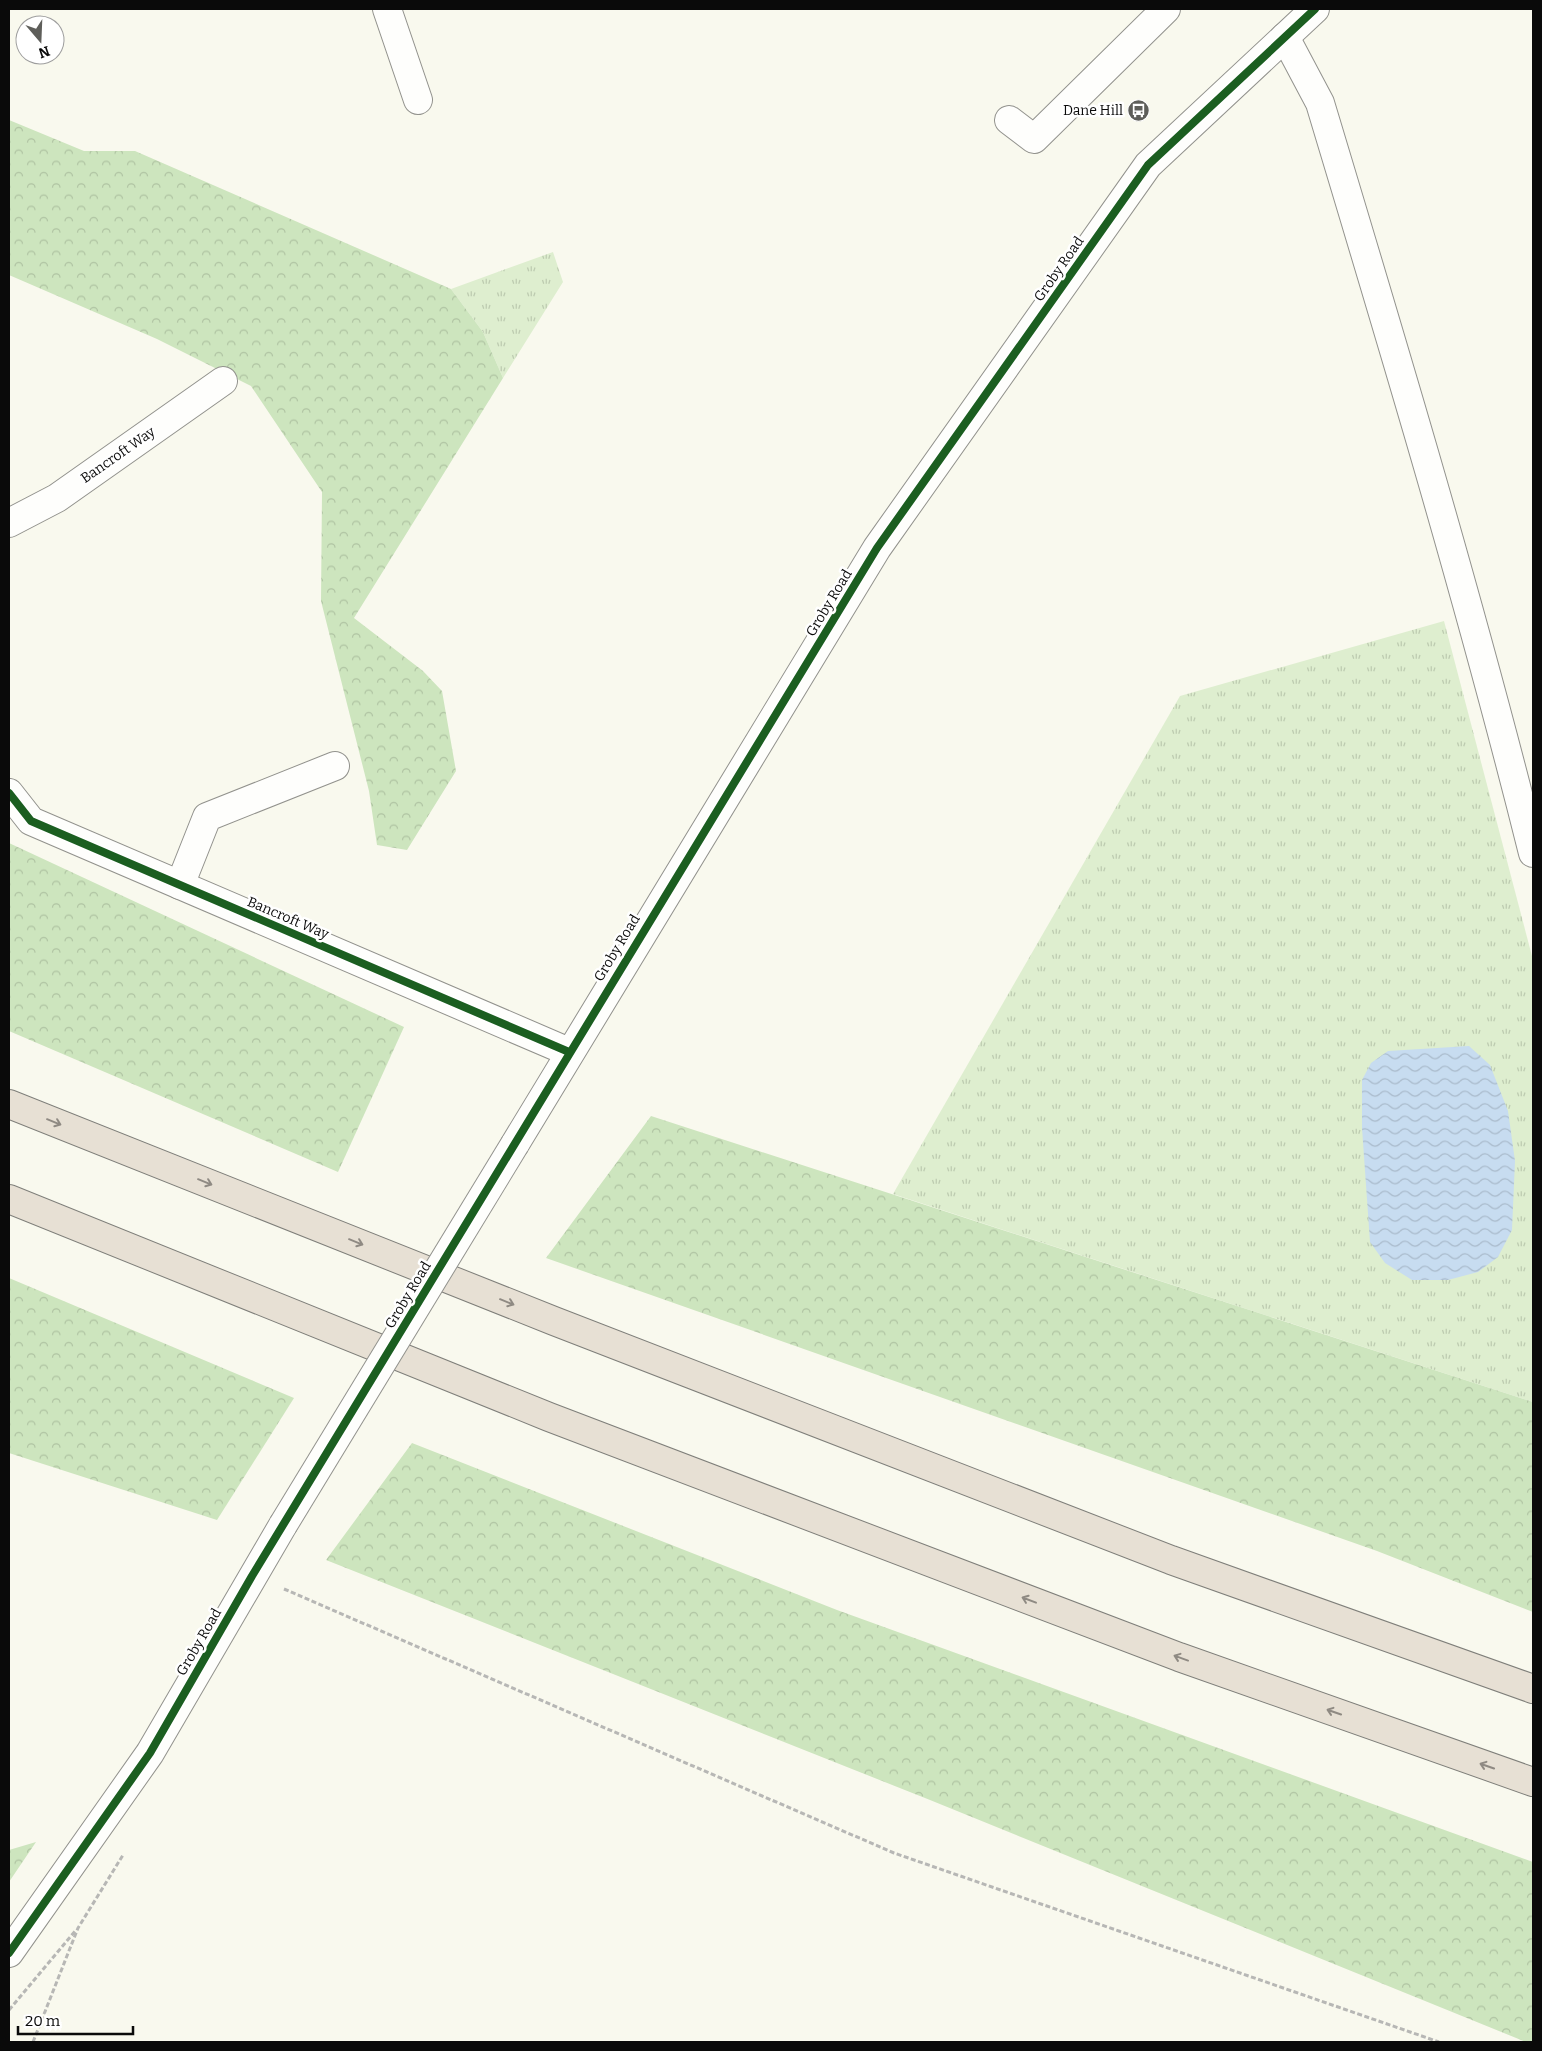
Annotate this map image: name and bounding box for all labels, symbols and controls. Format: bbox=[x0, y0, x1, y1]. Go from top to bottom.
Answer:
north arrow bbox=[15, 15, 65, 65]
text: N bbox=[36, 42, 52, 62]
bus stop icon: Dane Hill bbox=[1127, 98, 1151, 122]
place label: Dane Hill bbox=[1063, 102, 1123, 119]
street label: Groby Road bbox=[1030, 233, 1088, 305]
street label: Bancroft Way bbox=[78, 423, 159, 487]
street label: Groby Road bbox=[802, 566, 856, 640]
street label: Bancroft Way bbox=[245, 893, 332, 943]
street label: Groby Road bbox=[590, 911, 644, 985]
one-way arrow bbox=[46, 1117, 61, 1127]
one-way arrow bbox=[197, 1178, 212, 1187]
one-way arrow bbox=[348, 1238, 363, 1247]
street label: Groby Road bbox=[381, 1258, 435, 1332]
one-way arrow bbox=[499, 1298, 514, 1307]
one-way arrow bbox=[1022, 1595, 1037, 1604]
street label: Groby Road bbox=[173, 1605, 225, 1679]
one-way arrow bbox=[1174, 1653, 1189, 1662]
one-way arrow bbox=[1327, 1707, 1342, 1716]
one-way arrow bbox=[1480, 1761, 1496, 1770]
scale bar bbox=[18, 2004, 132, 2036]
text: 20 m bbox=[25, 2012, 61, 2030]

